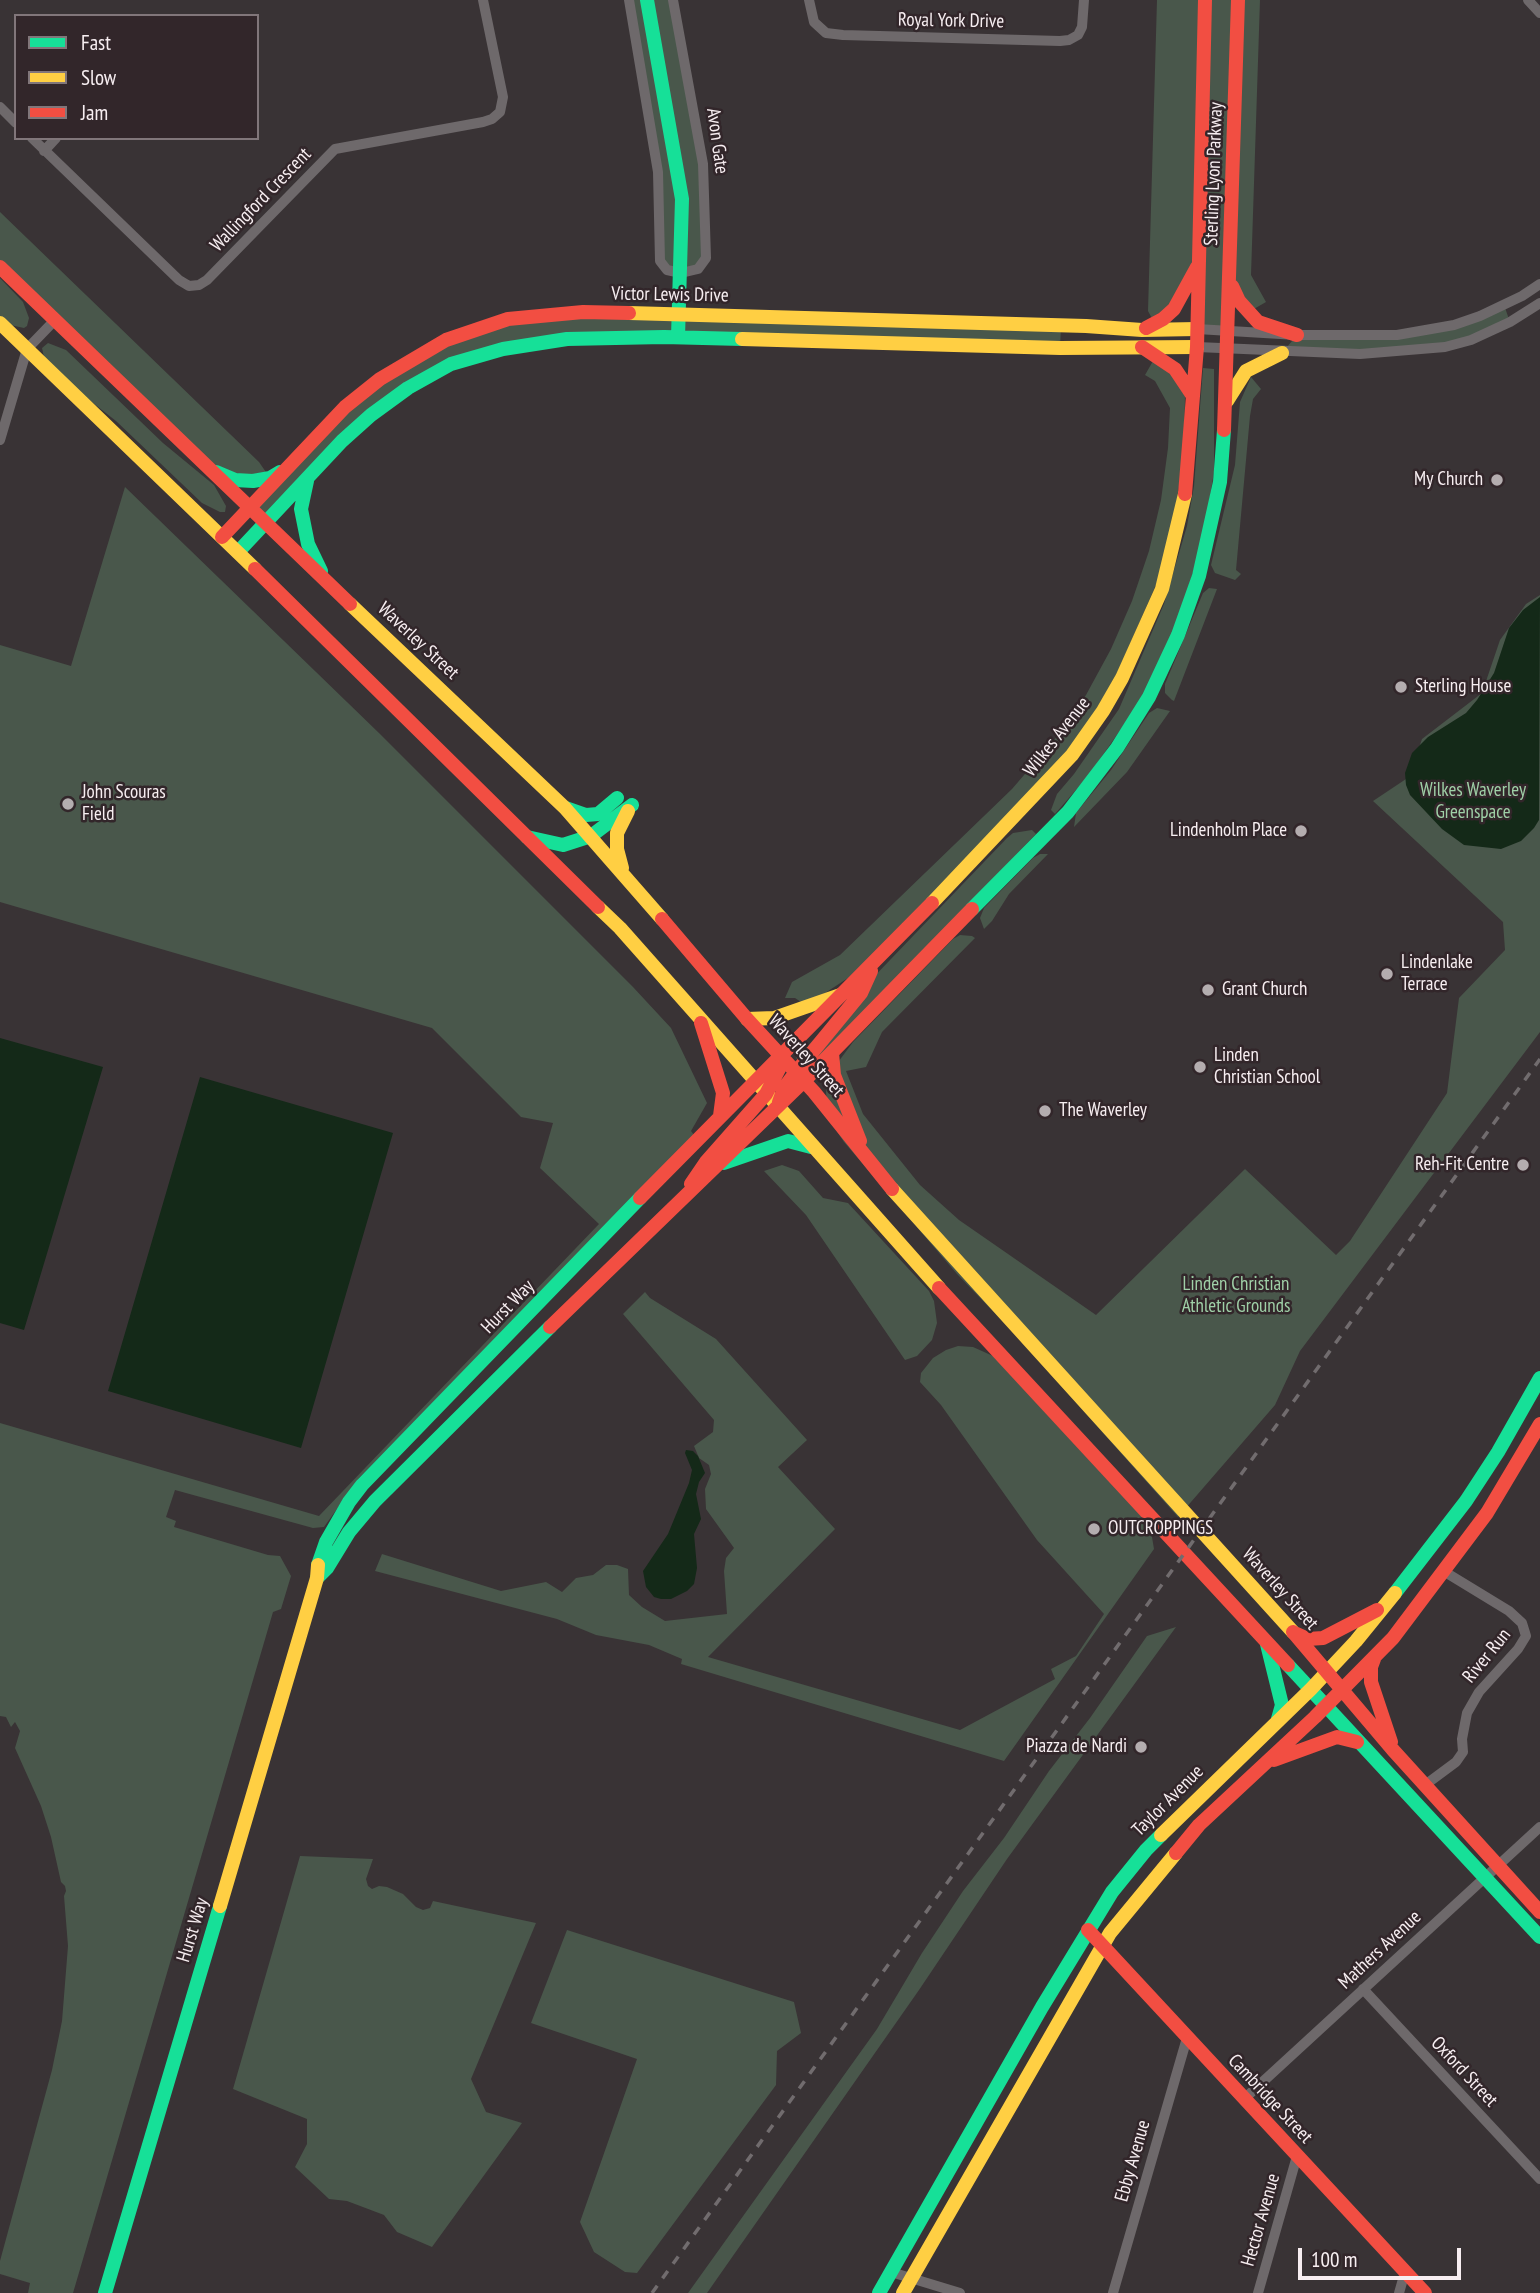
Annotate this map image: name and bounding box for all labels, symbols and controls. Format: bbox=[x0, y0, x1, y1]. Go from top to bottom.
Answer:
street label: Royal York Drive bbox=[898, 9, 1004, 33]
legend bbox=[14, 14, 259, 140]
text: Fast bbox=[81, 29, 111, 56]
text: Slow bbox=[81, 64, 116, 91]
text: Jam bbox=[81, 99, 108, 126]
street label: Sterling Lyon Parkway bbox=[1200, 102, 1228, 246]
street label: Avon Gate bbox=[701, 107, 733, 175]
street label: Wallingford Crescent bbox=[206, 143, 316, 257]
street label: Victor Lewis Drive bbox=[611, 283, 729, 307]
place label: My Church bbox=[1414, 469, 1483, 491]
marker: My Church bbox=[1489, 472, 1505, 488]
street label: Waverley Street bbox=[373, 598, 463, 684]
place label: Sterling House bbox=[1415, 676, 1511, 698]
marker: Sterling House bbox=[1393, 679, 1409, 695]
street label: Wilkes Avenue bbox=[1019, 693, 1095, 781]
park label: Wilkes Waverley Greenspace bbox=[1420, 780, 1526, 824]
place label: John Scouras Field bbox=[82, 782, 166, 826]
marker: John Scouras Field bbox=[60, 796, 76, 812]
place label: Lindenholm Place bbox=[1170, 820, 1287, 842]
marker: Lindenholm Place bbox=[1293, 823, 1309, 839]
place label: Lindenlake Terrace bbox=[1401, 952, 1473, 996]
marker: Lindenlake Terrace bbox=[1379, 966, 1395, 982]
place label: Grant Church bbox=[1222, 979, 1307, 1001]
marker: Grant Church bbox=[1200, 982, 1216, 998]
street label: Waverley Street bbox=[763, 1010, 849, 1102]
place label: Linden Christian School bbox=[1214, 1045, 1320, 1089]
marker: Linden Christian School bbox=[1192, 1059, 1208, 1075]
place label: The Waverley bbox=[1059, 1100, 1147, 1122]
marker: The Waverley bbox=[1037, 1103, 1053, 1119]
place label: Reh-Fit Centre bbox=[1415, 1154, 1509, 1176]
marker: Reh-Fit Centre bbox=[1515, 1157, 1531, 1173]
park label: Linden Christian Athletic Grounds bbox=[1182, 1274, 1290, 1318]
street label: Hurst Way bbox=[477, 1275, 539, 1339]
place label: OUTCROPPINGS bbox=[1108, 1518, 1213, 1540]
marker: OUTCROPPINGS bbox=[1086, 1521, 1102, 1537]
street label: Waverley Street bbox=[1237, 1543, 1323, 1635]
street label: River Run bbox=[1458, 1624, 1516, 1688]
place label: Piazza de Nardi bbox=[1026, 1736, 1127, 1758]
marker: Piazza de Nardi bbox=[1133, 1739, 1149, 1755]
street label: Taylor Avenue bbox=[1128, 1761, 1208, 1841]
street label: Hurst Way bbox=[172, 1895, 214, 1965]
street label: Mathers Avenue bbox=[1334, 1906, 1426, 1994]
street label: Oxford Street bbox=[1426, 2032, 1502, 2112]
street label: Cambridge Street bbox=[1223, 2050, 1317, 2148]
street label: Ebby Avenue bbox=[1111, 2118, 1155, 2204]
street label: Hector Avenue bbox=[1237, 2171, 1285, 2269]
scale bar bbox=[1302, 2234, 1465, 2278]
text: 100 m bbox=[1311, 2246, 1357, 2273]

